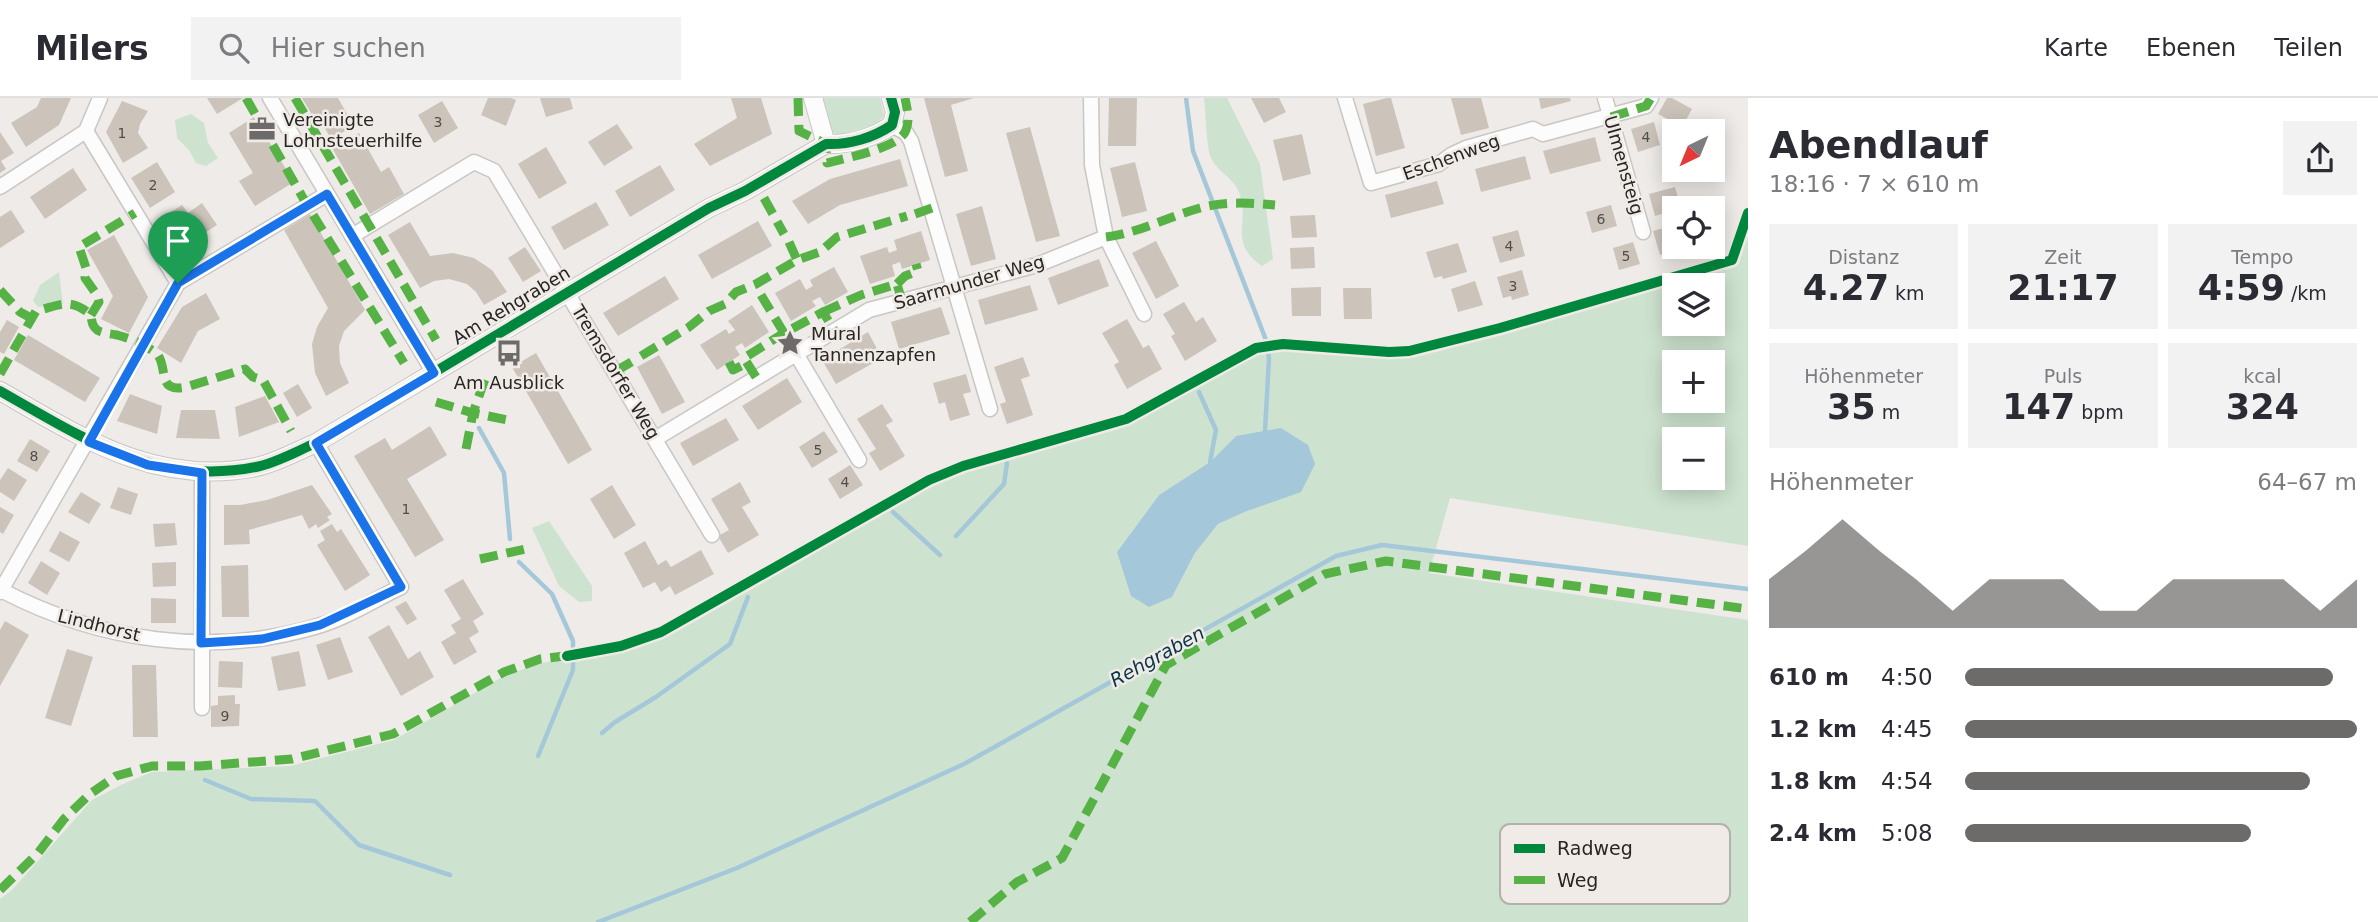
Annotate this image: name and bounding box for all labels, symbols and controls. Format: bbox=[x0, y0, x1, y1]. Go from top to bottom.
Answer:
search box bbox=[191, 17, 681, 80]
text: Milers bbox=[35, 29, 149, 68]
icon: search bbox=[215, 29, 253, 67]
text: Hier suchen bbox=[271, 33, 426, 63]
text: Karte bbox=[2044, 34, 2108, 62]
text: Ebenen bbox=[2146, 34, 2236, 62]
text: Teilen bbox=[2274, 34, 2343, 62]
place label: Vereinigte Lohnsteuerhilfe bbox=[283, 109, 422, 151]
street label: Ulmensteig bbox=[1600, 113, 1648, 217]
office icon: Vereinigte Lohnsteuerhilfe bbox=[247, 114, 277, 144]
house number: 3 bbox=[434, 114, 442, 130]
north arrow bbox=[1662, 119, 1726, 182]
map controls bbox=[1662, 119, 1725, 490]
button: share bbox=[2283, 121, 2357, 195]
text: Abendlauf bbox=[1769, 123, 1988, 167]
house number: 1 bbox=[118, 125, 126, 141]
house number: 4 bbox=[1642, 129, 1651, 145]
street label: Eschenweg bbox=[1400, 130, 1502, 184]
text: 18:16 · 7 × 610 m bbox=[1769, 171, 1979, 197]
house number: 2 bbox=[149, 177, 157, 193]
button: locate bbox=[1662, 196, 1725, 259]
pin bbox=[148, 211, 208, 283]
house number: 6 bbox=[1597, 211, 1606, 227]
icon: arrive bbox=[159, 222, 197, 260]
house number: 4 bbox=[1505, 238, 1514, 254]
text: Distanz bbox=[1828, 246, 1899, 268]
text: Zeit bbox=[2044, 246, 2082, 268]
text: Tempo bbox=[2231, 246, 2293, 268]
house number: 5 bbox=[1622, 248, 1630, 264]
street label: Saarmunder Weg bbox=[891, 250, 1047, 314]
street label: Am Rehgraben bbox=[448, 262, 574, 348]
text: 4.27 bbox=[1803, 268, 1889, 308]
text: 21:17 bbox=[2007, 268, 2119, 308]
text: 4:59 bbox=[2198, 268, 2285, 308]
button: layers bbox=[1662, 273, 1725, 336]
house number: 3 bbox=[1509, 278, 1517, 294]
text: km bbox=[1889, 282, 1925, 304]
text: /km bbox=[2285, 282, 2327, 304]
street label: Tremsdorfer Weg bbox=[567, 300, 664, 443]
place label: Mural Tannenzapfen bbox=[810, 323, 936, 365]
place icon: Mural Tannenzapfen bbox=[775, 328, 805, 358]
bus stop icon: Am Ausblick bbox=[494, 338, 524, 368]
button: + bbox=[1662, 350, 1725, 413]
text: Höhenmeter bbox=[1804, 365, 1923, 387]
text: Puls bbox=[2044, 365, 2082, 387]
text: kcal bbox=[2243, 365, 2282, 387]
place label: Am Ausblick bbox=[454, 372, 565, 393]
text: 35 bbox=[1827, 387, 1876, 427]
text: 147 bbox=[2002, 387, 2075, 427]
text: 324 bbox=[2226, 387, 2299, 427]
text: m bbox=[1876, 401, 1900, 423]
text: bpm bbox=[2075, 401, 2124, 423]
button: − bbox=[1662, 427, 1725, 490]
house number: 5 bbox=[814, 442, 822, 458]
house number: 8 bbox=[30, 448, 38, 464]
text: Höhenmeter bbox=[1769, 469, 1913, 495]
text: 64–67 m bbox=[2257, 469, 2357, 495]
house number: 4 bbox=[841, 474, 850, 490]
house number: 1 bbox=[402, 501, 410, 517]
street label: Lindhorst bbox=[56, 605, 142, 645]
water label: Rehgraben bbox=[1106, 621, 1208, 691]
text: 610 m bbox=[1769, 664, 1849, 690]
text: 4:50 bbox=[1881, 664, 1933, 690]
house number: 9 bbox=[221, 708, 229, 724]
text: 1.2 km bbox=[1769, 716, 1857, 742]
text: 4:45 bbox=[1881, 716, 1933, 742]
text: 1.8 km bbox=[1769, 768, 1857, 794]
text: 4:54 bbox=[1881, 768, 1933, 794]
text: 2.4 km bbox=[1769, 820, 1857, 846]
text: 5:08 bbox=[1881, 820, 1933, 846]
legend bbox=[1500, 824, 1730, 904]
text: Radweg bbox=[1557, 837, 1633, 859]
text: Weg bbox=[1557, 869, 1598, 891]

